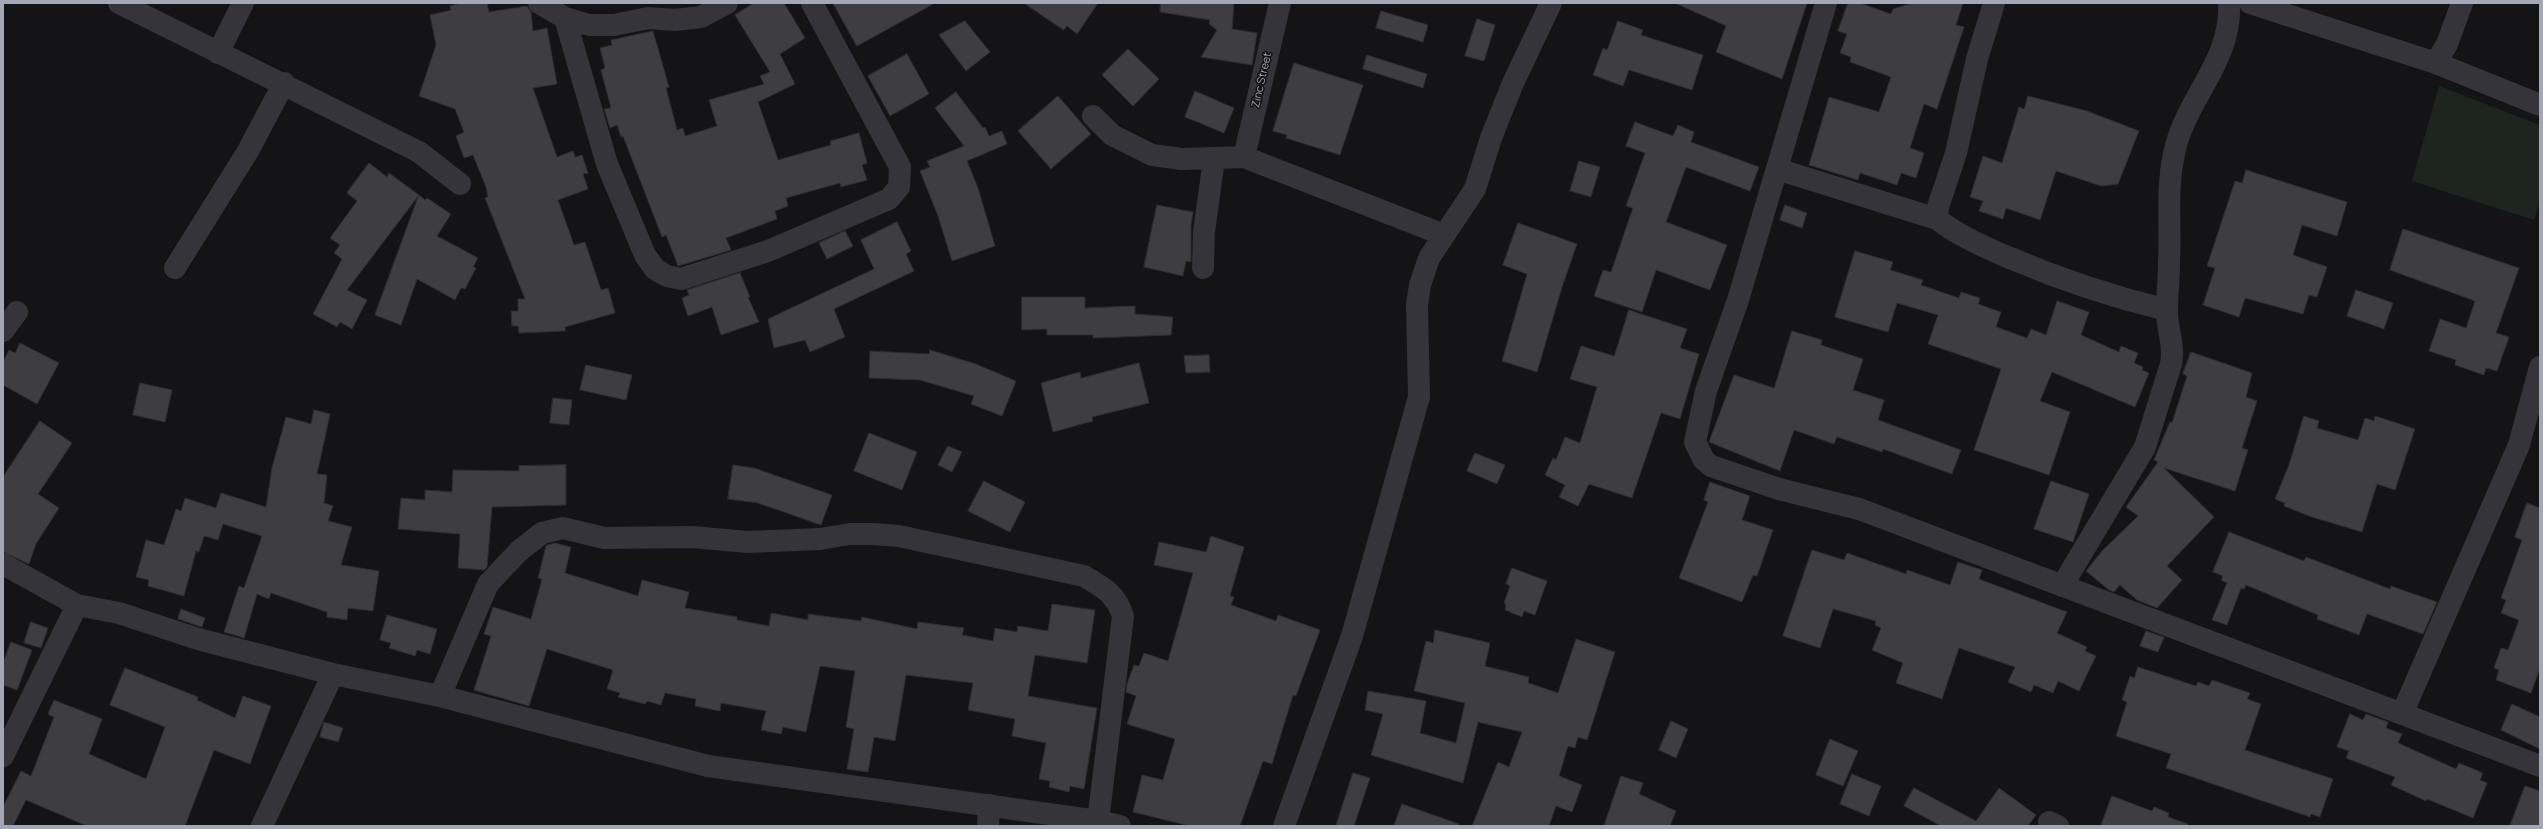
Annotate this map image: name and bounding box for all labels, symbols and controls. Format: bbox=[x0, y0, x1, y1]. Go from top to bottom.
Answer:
street label: Zinc Street bbox=[1249, 51, 1275, 109]

